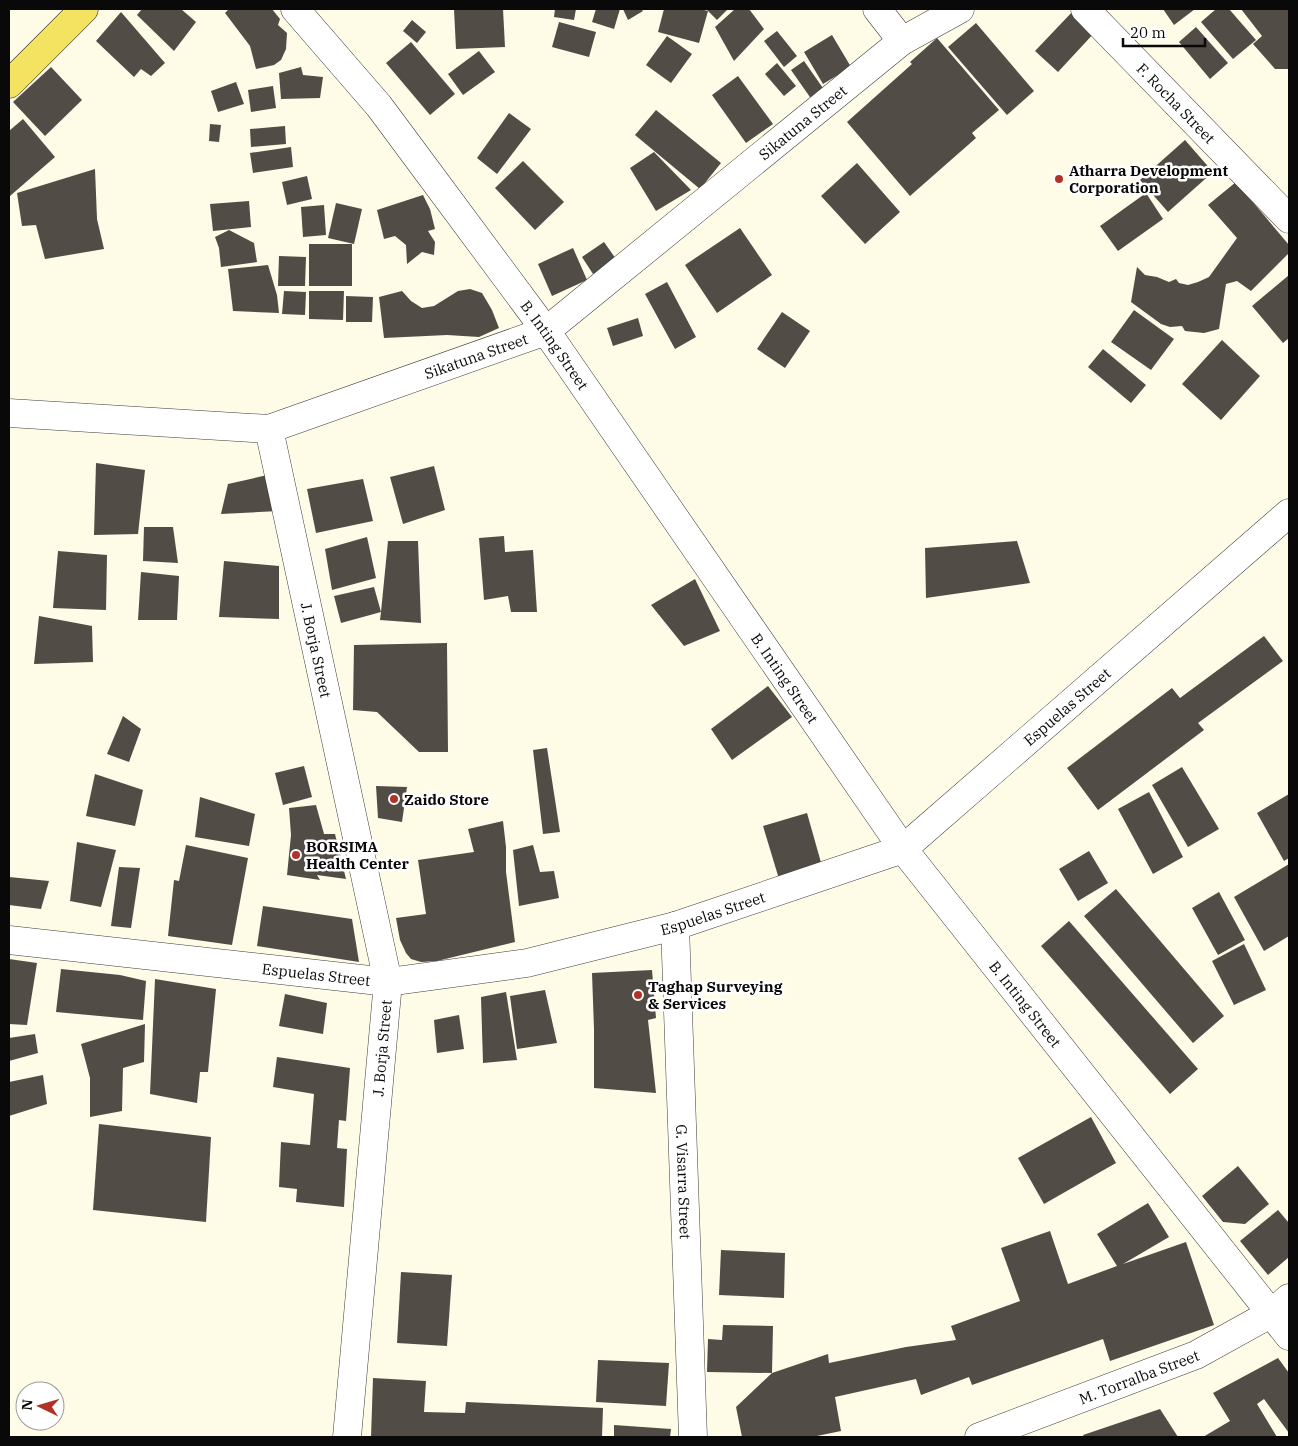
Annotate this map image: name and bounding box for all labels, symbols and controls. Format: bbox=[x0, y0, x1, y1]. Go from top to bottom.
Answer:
scale bar bbox=[1123, 15, 1206, 47]
text: 20 m bbox=[1130, 23, 1166, 42]
street label: F. Rocha Street bbox=[1133, 59, 1220, 147]
street label: Sikatuna Street bbox=[754, 81, 850, 164]
place label: Atharra Development Corporation bbox=[1069, 161, 1229, 197]
marker: Atharra Development Corporation bbox=[1053, 173, 1065, 185]
street label: B. Inting Street bbox=[517, 296, 593, 393]
street label: Sikatuna Street bbox=[422, 329, 530, 383]
street label: J. Borja Street bbox=[297, 600, 336, 699]
street label: B. Inting Street bbox=[747, 629, 823, 727]
street label: Espuelas Street bbox=[1019, 663, 1114, 749]
place label: Zaido Store bbox=[404, 790, 489, 809]
marker: Zaido Store bbox=[388, 793, 400, 805]
place label: BORSIMA Health Center bbox=[306, 837, 409, 873]
marker: BORSIMA Health Center bbox=[290, 849, 302, 861]
street label: Espuelas Street bbox=[658, 887, 768, 939]
street label: B. Inting Street bbox=[985, 957, 1066, 1051]
street label: Espuelas Street bbox=[261, 959, 371, 989]
place label: Taghap Surveying & Services bbox=[648, 977, 783, 1013]
marker: Taghap Surveying & Services bbox=[632, 989, 644, 1001]
street label: J. Borja Street bbox=[368, 999, 396, 1097]
street label: G. Visarra Street bbox=[672, 1124, 696, 1240]
street label: M. Torralba Street bbox=[1076, 1345, 1202, 1408]
north arrow bbox=[15, 1381, 65, 1431]
text: N bbox=[18, 1399, 36, 1411]

